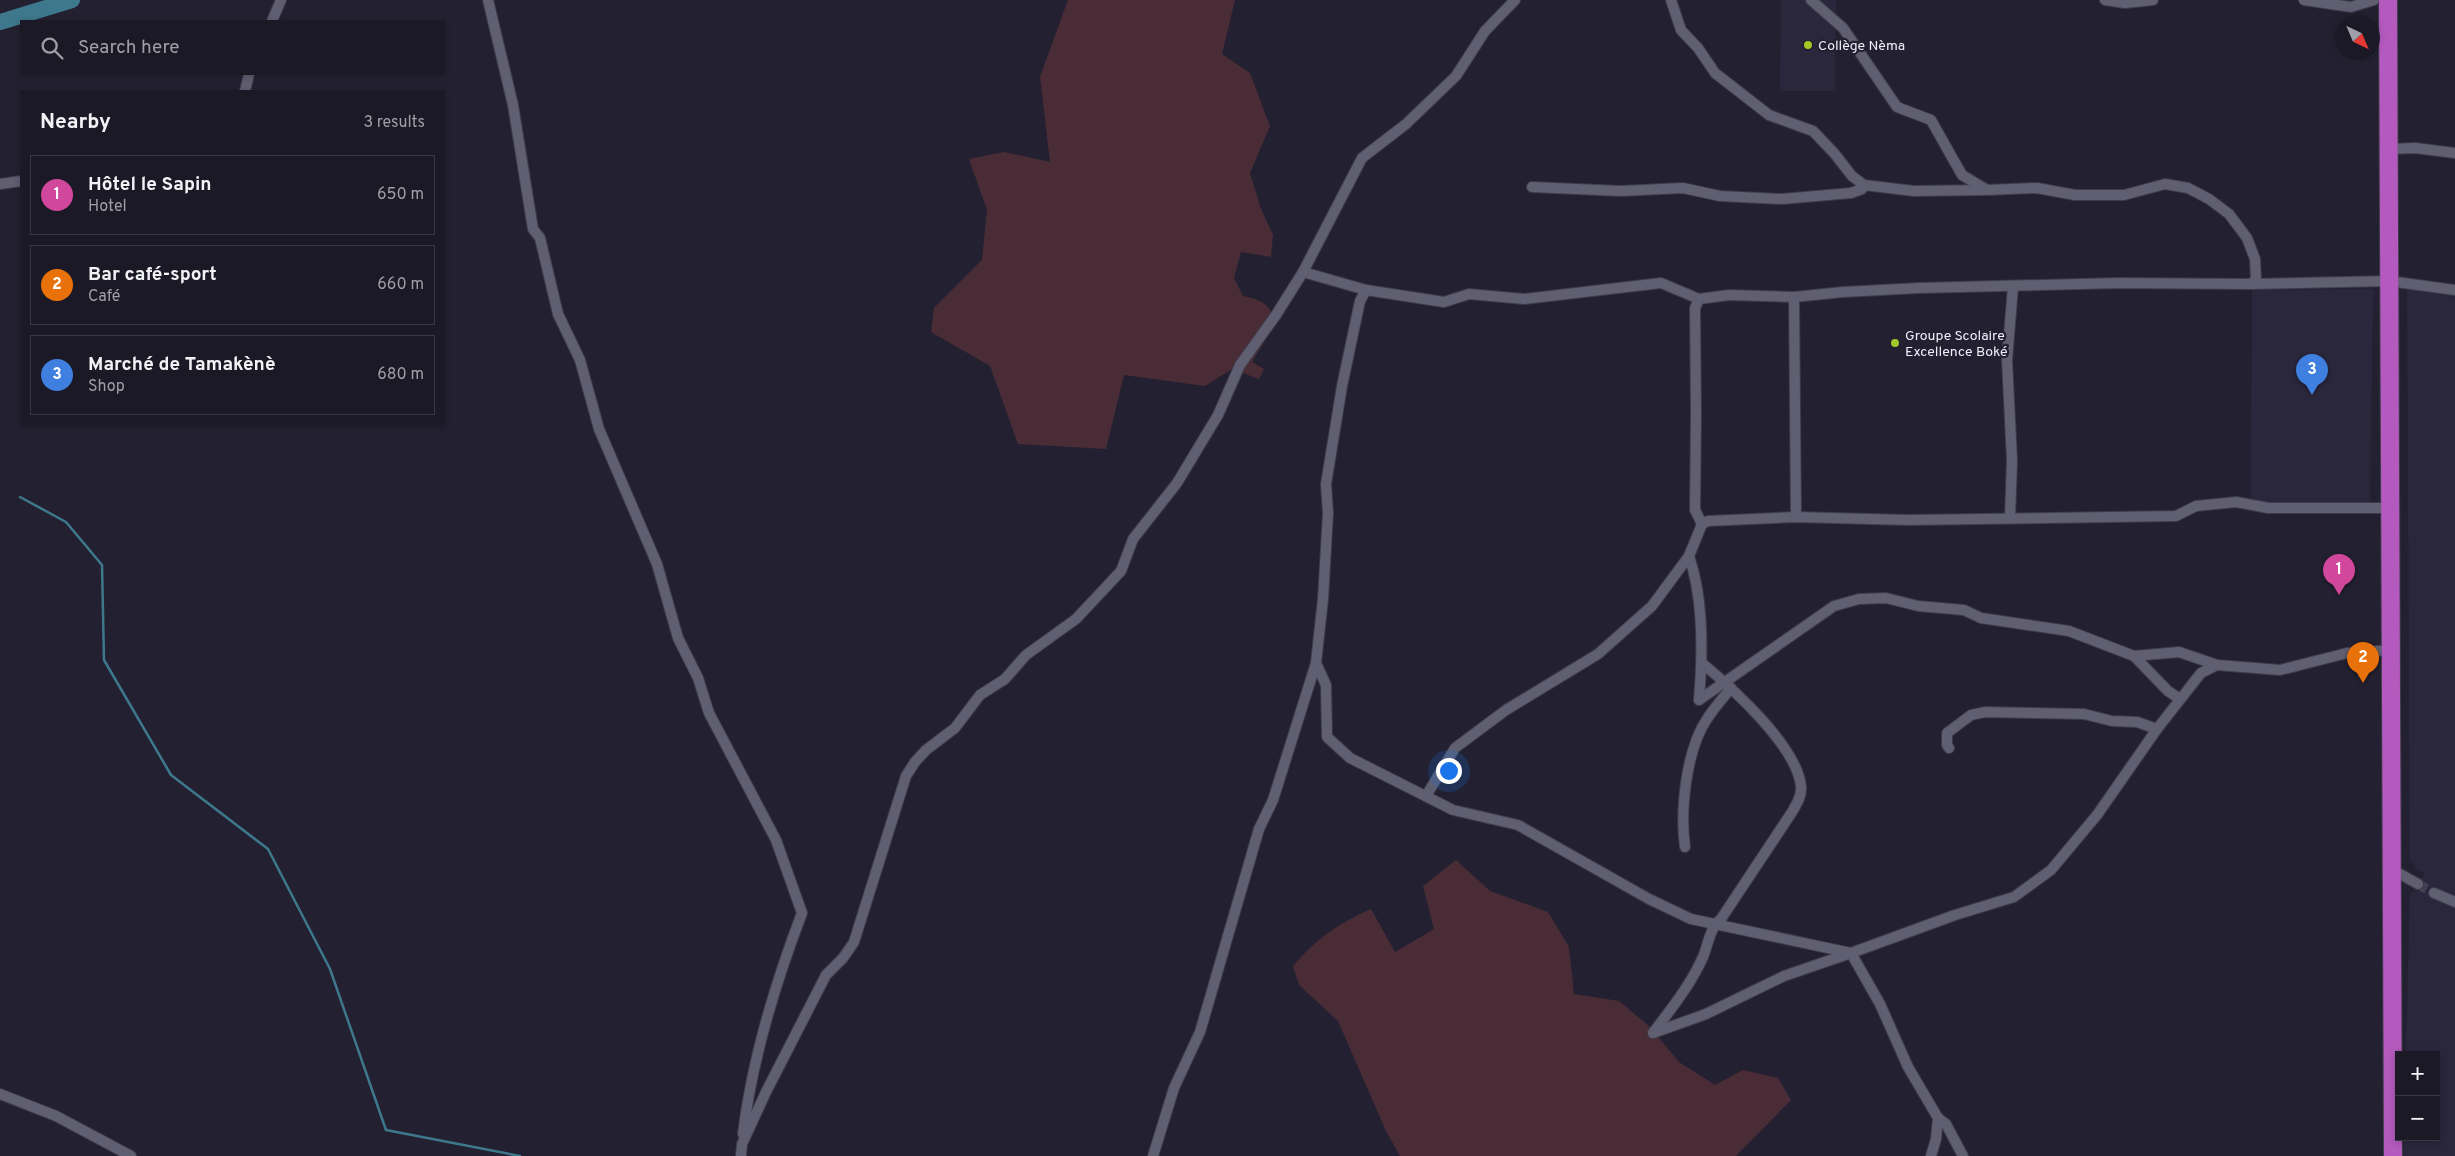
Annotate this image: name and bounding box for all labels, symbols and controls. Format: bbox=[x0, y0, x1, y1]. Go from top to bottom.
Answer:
north arrow bbox=[2335, 15, 2380, 60]
search box bbox=[20, 20, 445, 75]
icon: search bbox=[38, 34, 66, 62]
text: Search here bbox=[78, 36, 180, 60]
place label: Collège Nèma bbox=[1818, 38, 1905, 55]
marker: Collège Nèma bbox=[1802, 39, 1814, 51]
text: Nearby bbox=[40, 109, 111, 136]
text: 3 results bbox=[363, 113, 425, 133]
text: Hôtel le Sapin bbox=[88, 173, 212, 197]
text: 1 bbox=[54, 185, 60, 205]
text: 650 m bbox=[377, 185, 424, 205]
text: Hotel bbox=[88, 197, 127, 217]
text: Bar café-sport bbox=[88, 263, 217, 287]
text: 2 bbox=[52, 275, 62, 295]
text: 660 m bbox=[377, 275, 424, 295]
text: Café bbox=[88, 287, 120, 307]
place label: Groupe Scolaire Excellence Boké bbox=[1905, 328, 2008, 361]
marker: Groupe Scolaire Excellence Boké bbox=[1889, 337, 1901, 349]
text: Marché de Tamakènè bbox=[88, 353, 276, 377]
pin: 3 bbox=[2296, 354, 2328, 395]
text: 3 bbox=[52, 365, 62, 385]
text: 680 m bbox=[377, 365, 424, 385]
text: Shop bbox=[88, 377, 125, 397]
pin: 1 bbox=[2323, 554, 2355, 595]
pin: 2 bbox=[2347, 642, 2379, 683]
your location bbox=[1436, 758, 1462, 784]
map controls bbox=[2395, 1051, 2440, 1141]
button: + bbox=[2395, 1051, 2440, 1096]
button: − bbox=[2395, 1096, 2440, 1141]

